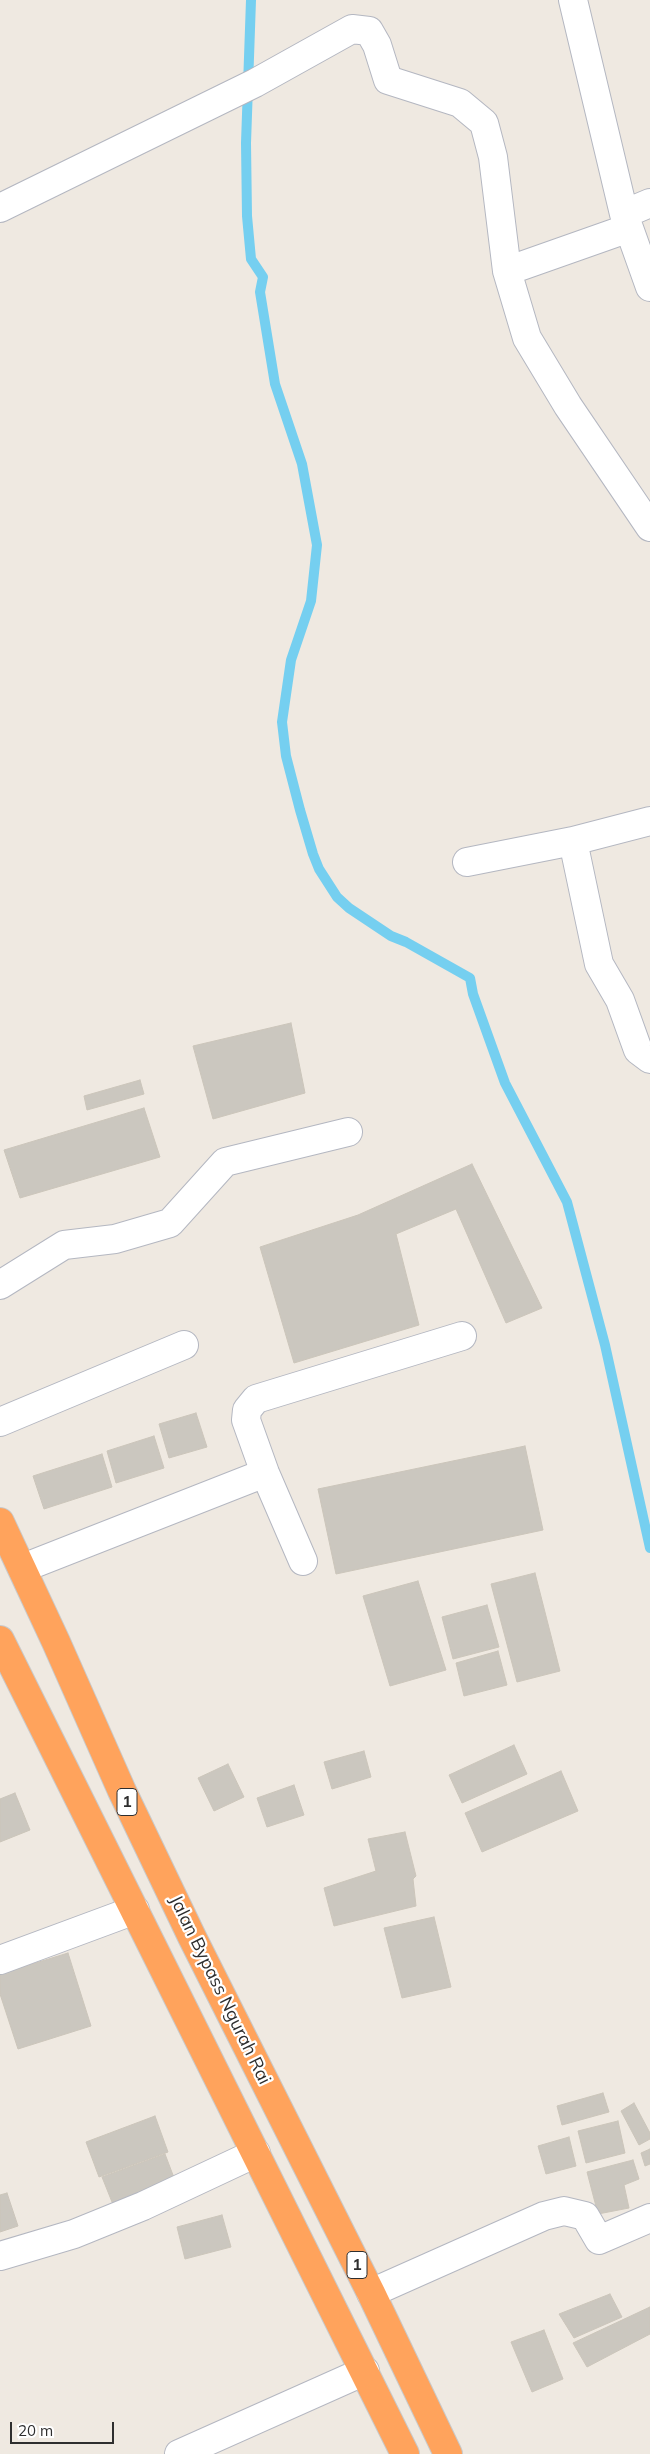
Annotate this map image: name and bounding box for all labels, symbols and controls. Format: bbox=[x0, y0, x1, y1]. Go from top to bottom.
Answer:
road number: 1 bbox=[117, 1788, 137, 1815]
street label: Jalan Bypass Ngurah Rai bbox=[165, 1892, 275, 2088]
road number: 1 bbox=[347, 2252, 367, 2278]
scale bar bbox=[12, 2412, 116, 2444]
text: 20 m bbox=[18, 2421, 53, 2440]

